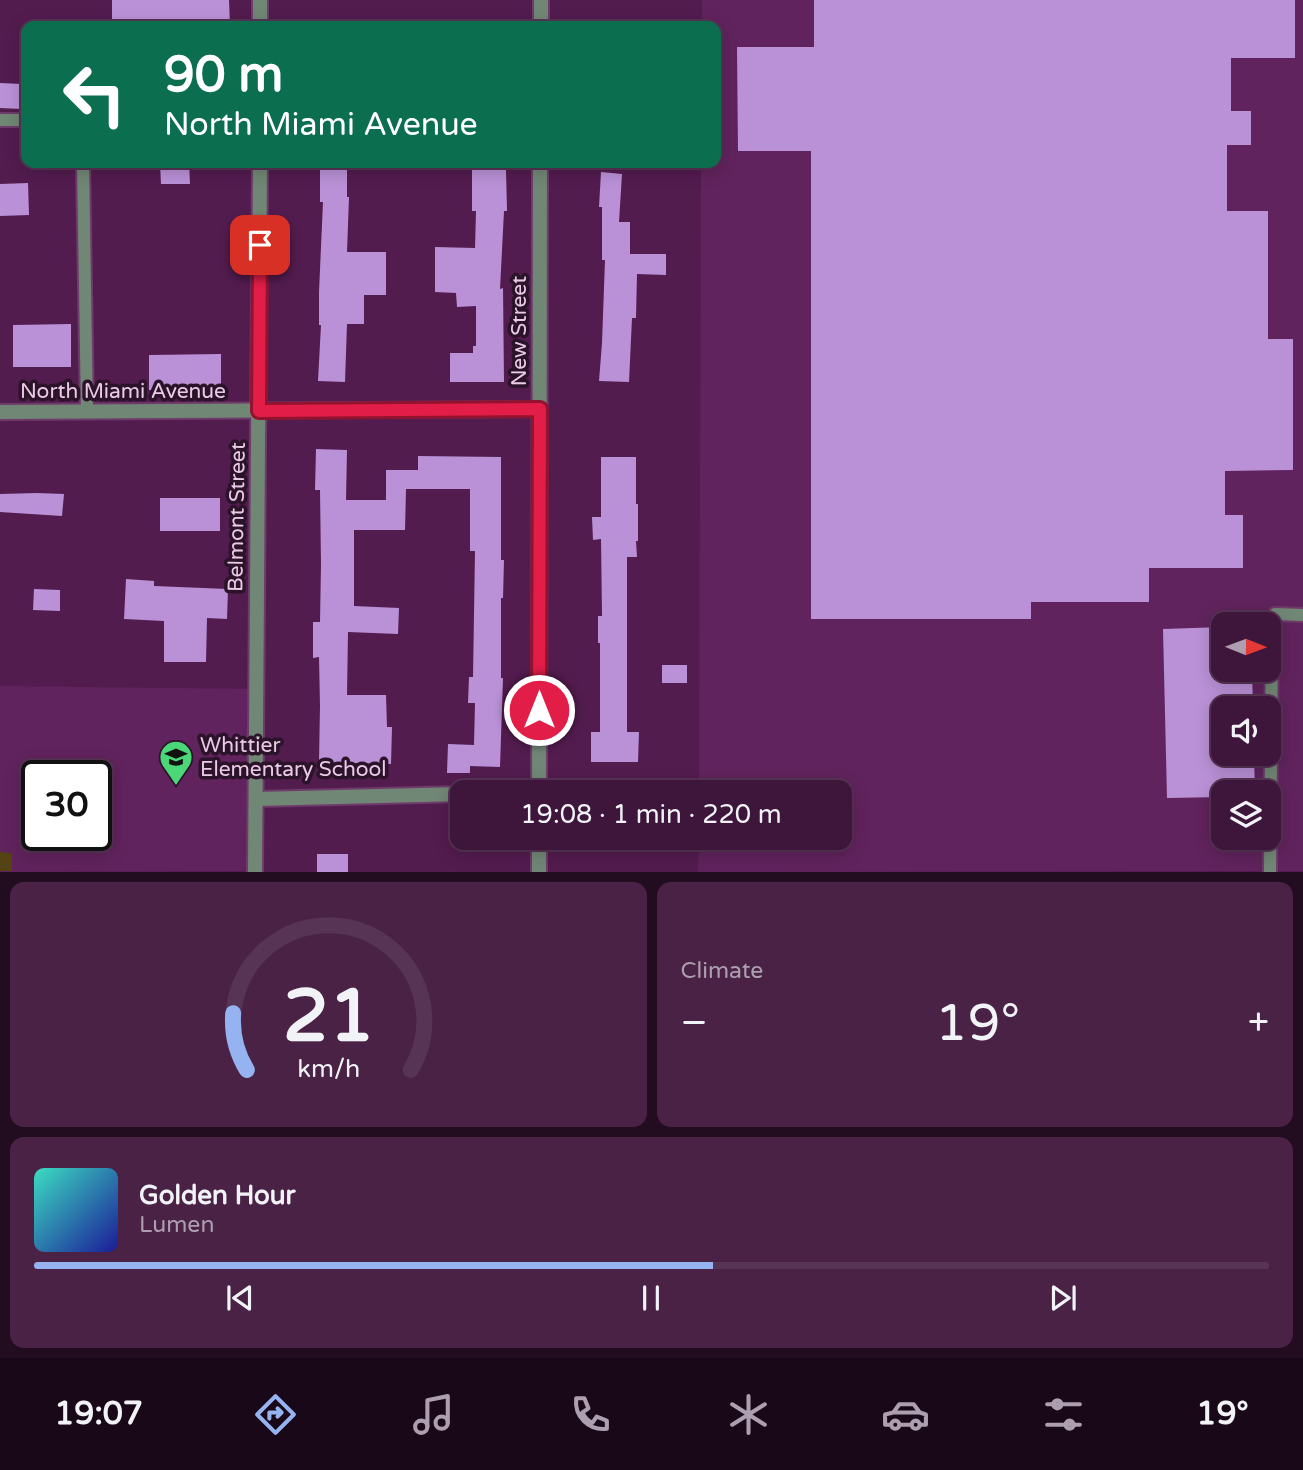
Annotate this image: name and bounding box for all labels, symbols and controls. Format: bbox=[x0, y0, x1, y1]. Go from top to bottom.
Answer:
text: 90 m bbox=[164, 46, 283, 105]
icon: left bbox=[49, 49, 140, 140]
text: North Miami Avenue bbox=[164, 106, 478, 144]
pin bbox=[230, 215, 290, 275]
icon: arrive bbox=[241, 226, 279, 264]
street label: New Street bbox=[507, 276, 532, 386]
street label: North Miami Avenue bbox=[20, 379, 226, 404]
street label: Belmont Street bbox=[223, 442, 251, 592]
north arrow bbox=[1211, 612, 1281, 682]
map controls bbox=[1211, 612, 1281, 850]
position arrow bbox=[502, 673, 576, 747]
button: sound bbox=[1211, 696, 1281, 766]
place label: Whittier Elementary School bbox=[200, 733, 387, 782]
school or university icon: Whittier Elementary School bbox=[157, 738, 195, 787]
speed limit sign: 30 bbox=[21, 760, 112, 851]
button: layers bbox=[1211, 780, 1281, 850]
text: 19:08 · 1 min · 220 m bbox=[520, 799, 782, 830]
text: Climate bbox=[681, 957, 763, 985]
text: 21 bbox=[283, 974, 374, 1062]
text: 19° bbox=[935, 992, 1020, 1055]
text: − bbox=[681, 1000, 708, 1046]
text: + bbox=[1248, 1000, 1269, 1046]
text: km/h bbox=[297, 1054, 360, 1084]
text: Golden Hour bbox=[139, 1180, 296, 1211]
text: Lumen bbox=[139, 1211, 214, 1239]
icon: previous bbox=[221, 1279, 259, 1317]
icon: pause bbox=[632, 1279, 670, 1317]
icon: next bbox=[1044, 1279, 1082, 1317]
icon: directions bbox=[251, 1390, 300, 1439]
icon: music bbox=[409, 1390, 458, 1439]
icon: phone bbox=[566, 1390, 615, 1439]
icon: climate bbox=[724, 1390, 773, 1439]
icon: car bbox=[881, 1390, 930, 1439]
icon: filters bbox=[1039, 1390, 1088, 1439]
text: 19:07 bbox=[54, 1395, 143, 1433]
text: 19° bbox=[1196, 1395, 1249, 1433]

